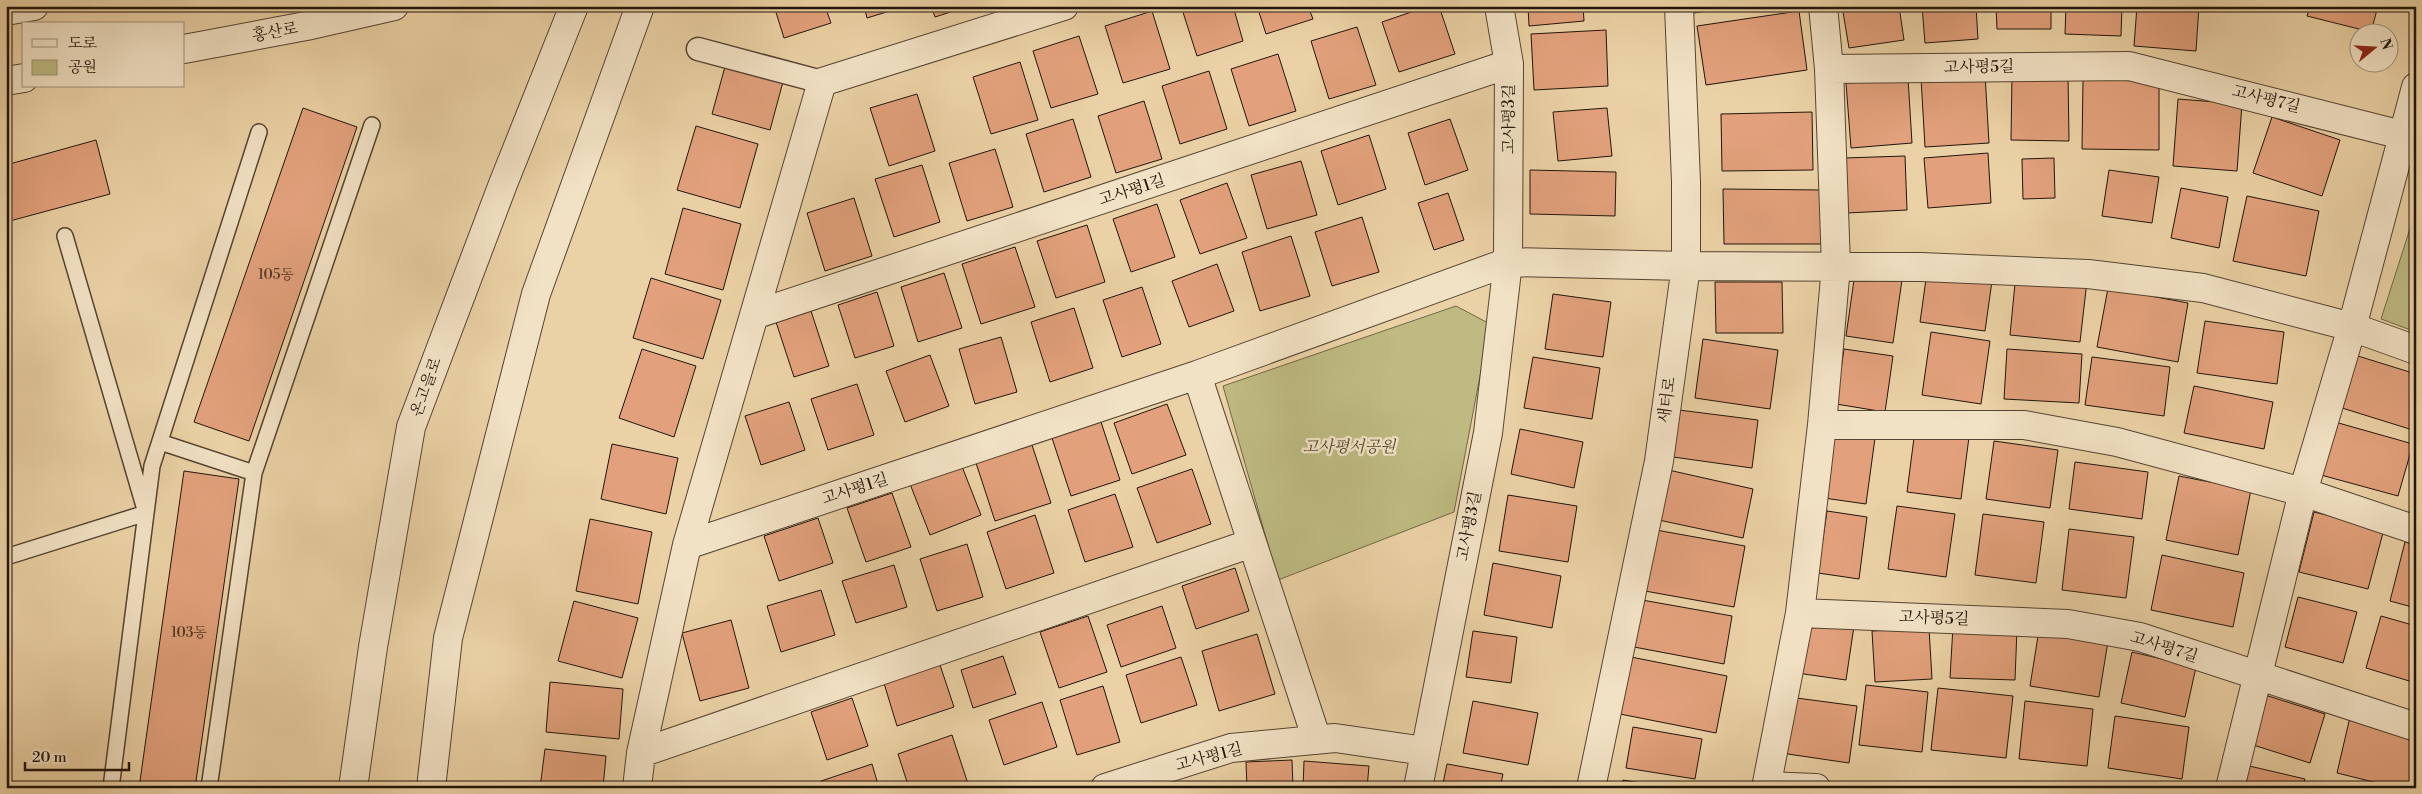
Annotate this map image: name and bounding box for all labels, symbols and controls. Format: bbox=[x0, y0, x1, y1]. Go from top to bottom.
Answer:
street label: 홍산로 bbox=[250, 18, 300, 46]
legend bbox=[22, 22, 185, 88]
north arrow bbox=[2350, 22, 2400, 72]
text: 도로 bbox=[68, 34, 97, 53]
text: N bbox=[2375, 36, 2396, 52]
street label: 고사평5길 bbox=[1944, 56, 2014, 78]
text: 공원 bbox=[68, 58, 97, 77]
street label: 고사평7길 bbox=[2230, 81, 2302, 117]
street label: 고사평3길 bbox=[1499, 84, 1519, 154]
street label: 고사평1길 bbox=[1096, 170, 1168, 210]
house number: 105동 bbox=[258, 266, 295, 284]
street label: 온고을로 bbox=[406, 354, 446, 419]
street label: 새터로 bbox=[1654, 375, 1680, 424]
park label: 고사평서공원 bbox=[1303, 437, 1397, 457]
street label: 고사평1길 bbox=[819, 469, 891, 509]
street label: 고사평3길 bbox=[1452, 489, 1486, 563]
street label: 고사평5길 bbox=[1898, 607, 1970, 629]
house number: 103동 bbox=[171, 624, 208, 642]
street label: 고사평7길 bbox=[2128, 627, 2200, 667]
street label: 고사평1길 bbox=[1173, 738, 1245, 776]
scale bar bbox=[25, 739, 129, 771]
text: 20 m bbox=[32, 748, 67, 767]

